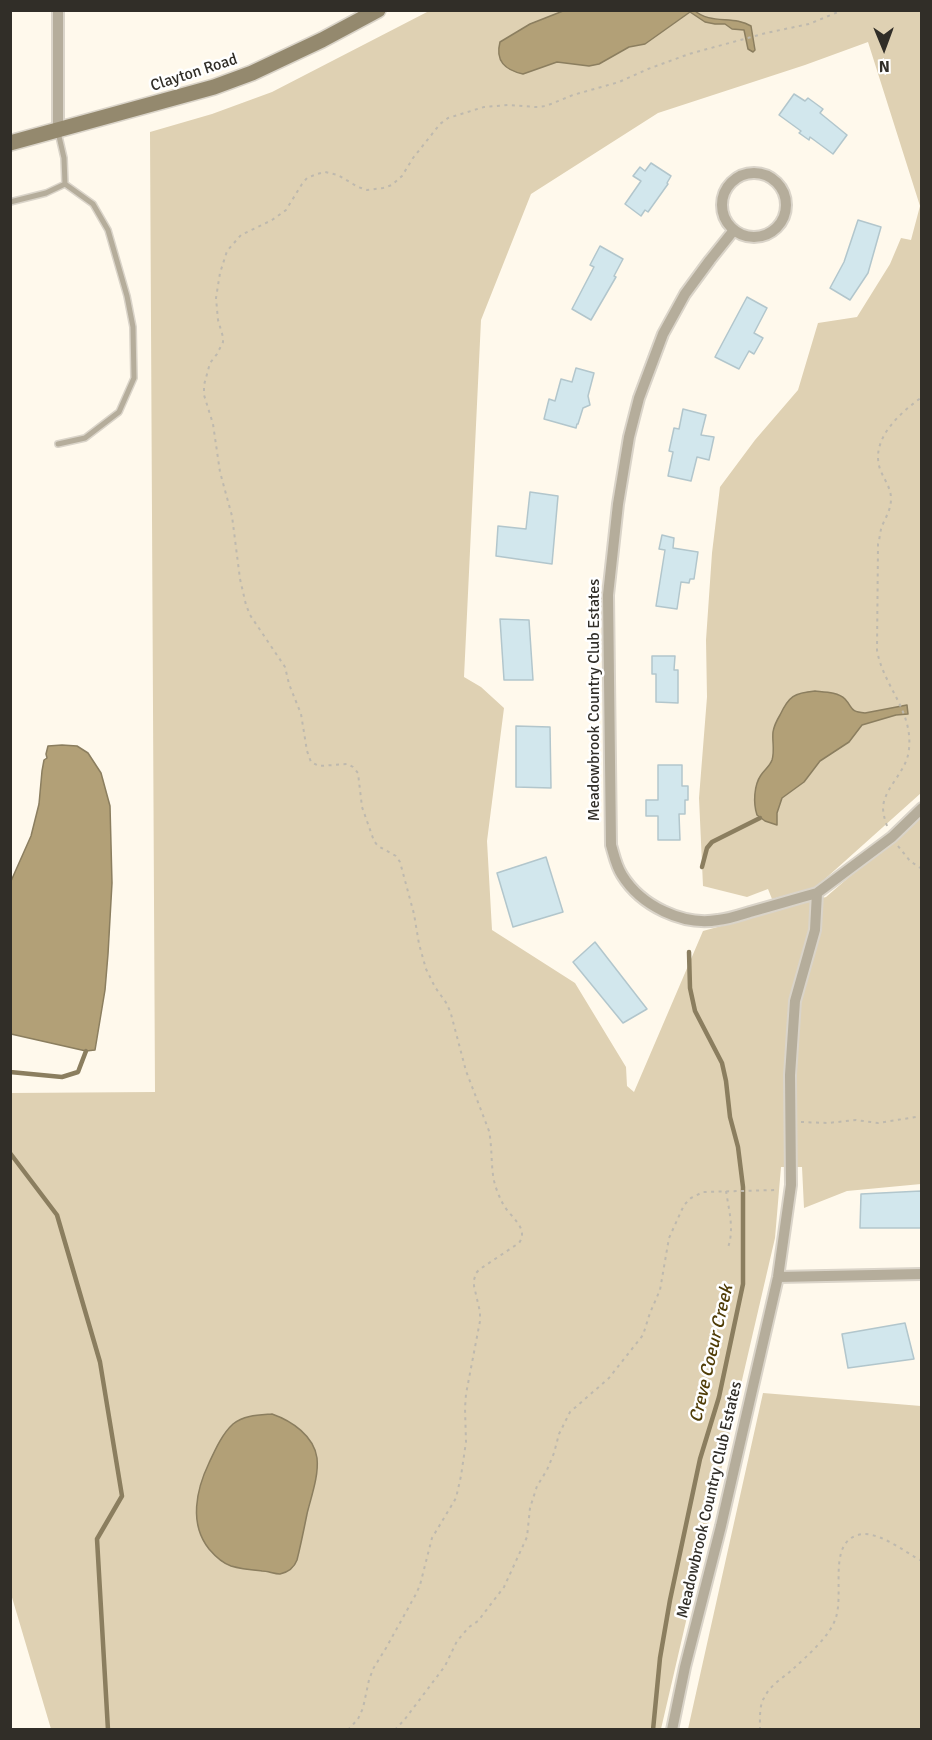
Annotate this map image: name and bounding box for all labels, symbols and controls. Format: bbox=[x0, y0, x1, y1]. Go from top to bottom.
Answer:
north arrow bbox=[854, 18, 914, 78]
street label: Clayton Road bbox=[148, 50, 240, 96]
text: N bbox=[879, 56, 890, 76]
street label: Meadowbrook Country Club Estates bbox=[585, 579, 605, 821]
water label: Creve Coeur Creek bbox=[686, 1283, 738, 1425]
street label: Meadowbrook Country Club Estates bbox=[673, 1380, 747, 1620]

